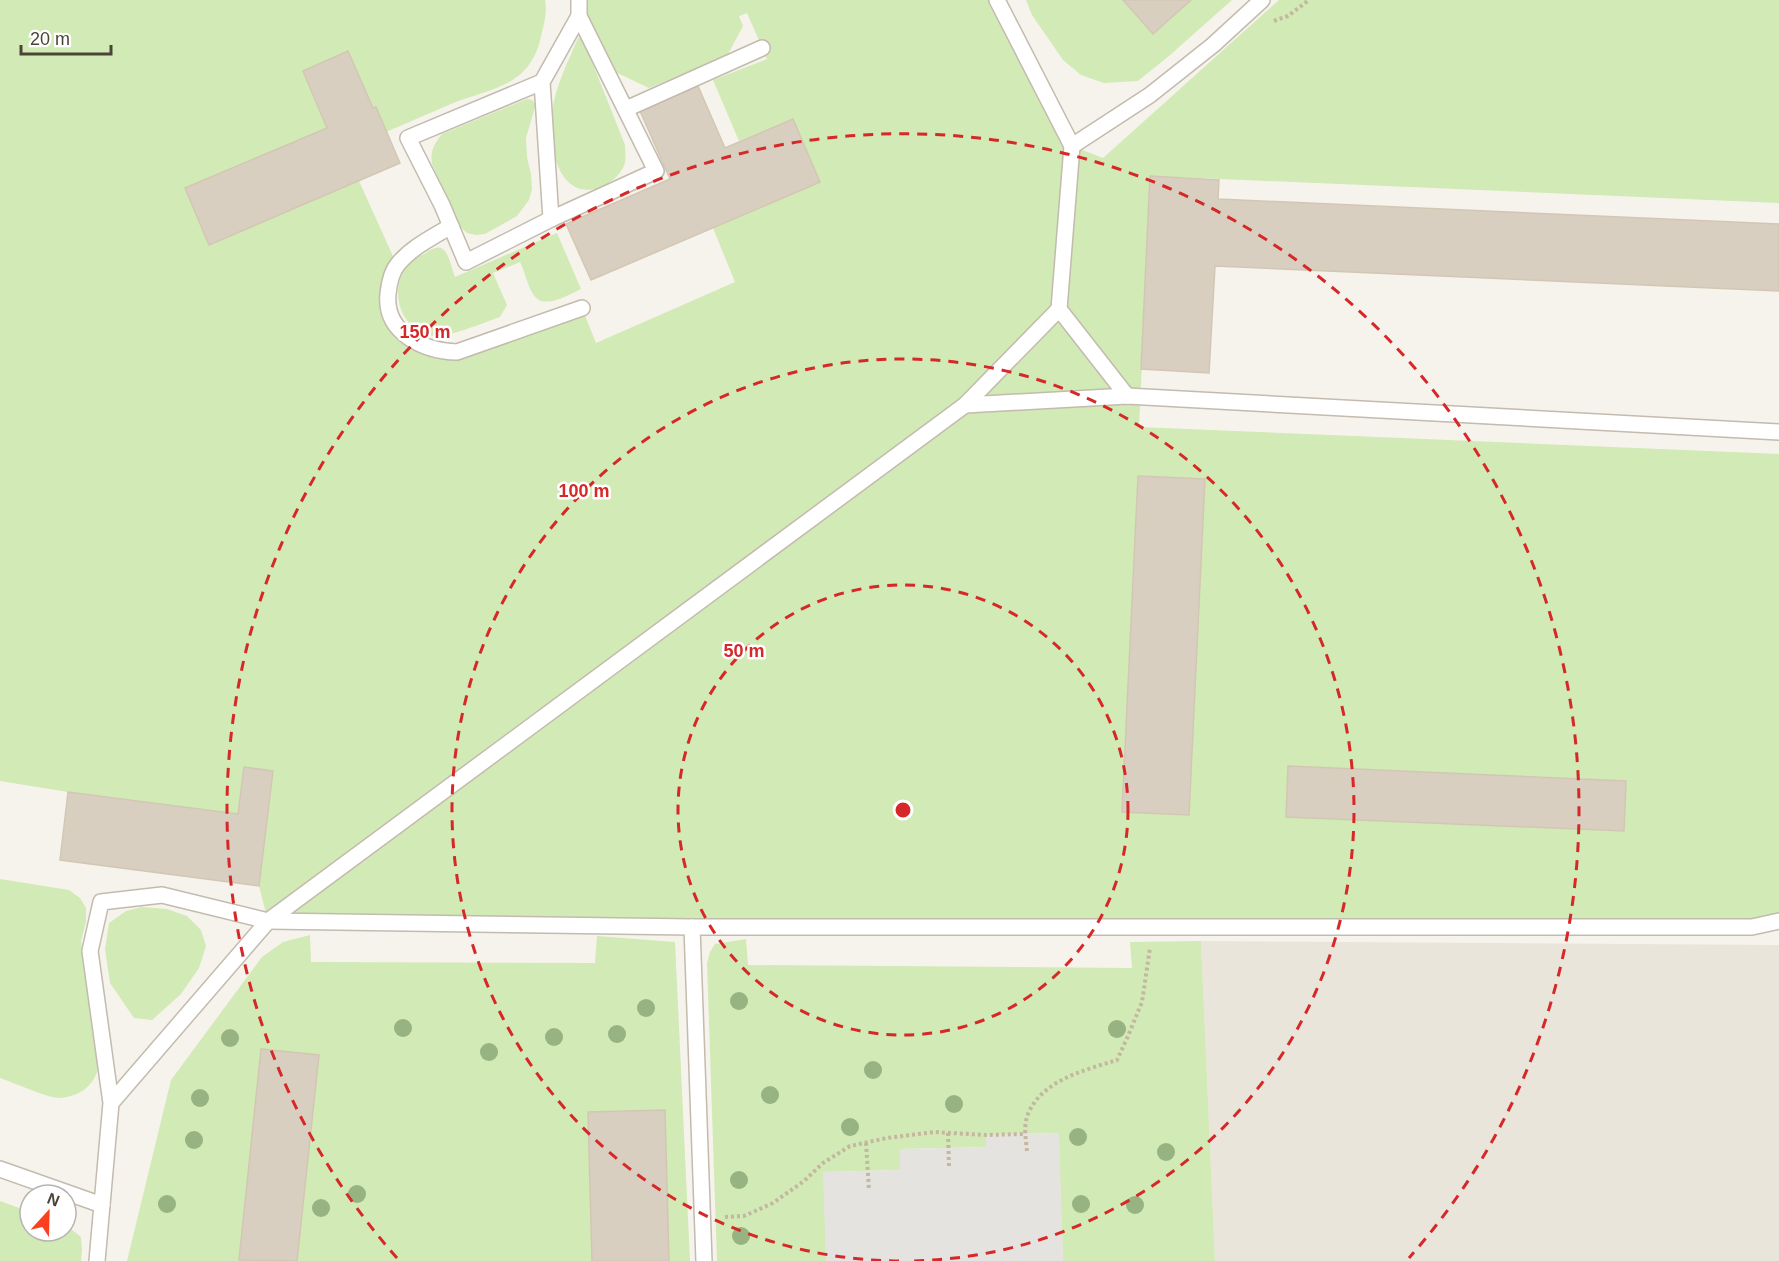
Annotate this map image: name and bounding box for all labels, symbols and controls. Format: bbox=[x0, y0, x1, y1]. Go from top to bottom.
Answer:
scale bar bbox=[21, 18, 111, 56]
text: 20 m bbox=[30, 29, 70, 49]
text: 150 m bbox=[399, 322, 451, 342]
text: 100 m bbox=[558, 481, 610, 501]
text: 50 m bbox=[723, 641, 765, 661]
centre of rings bbox=[893, 800, 913, 820]
north arrow bbox=[18, 1183, 78, 1243]
text: N bbox=[45, 1190, 62, 1210]

